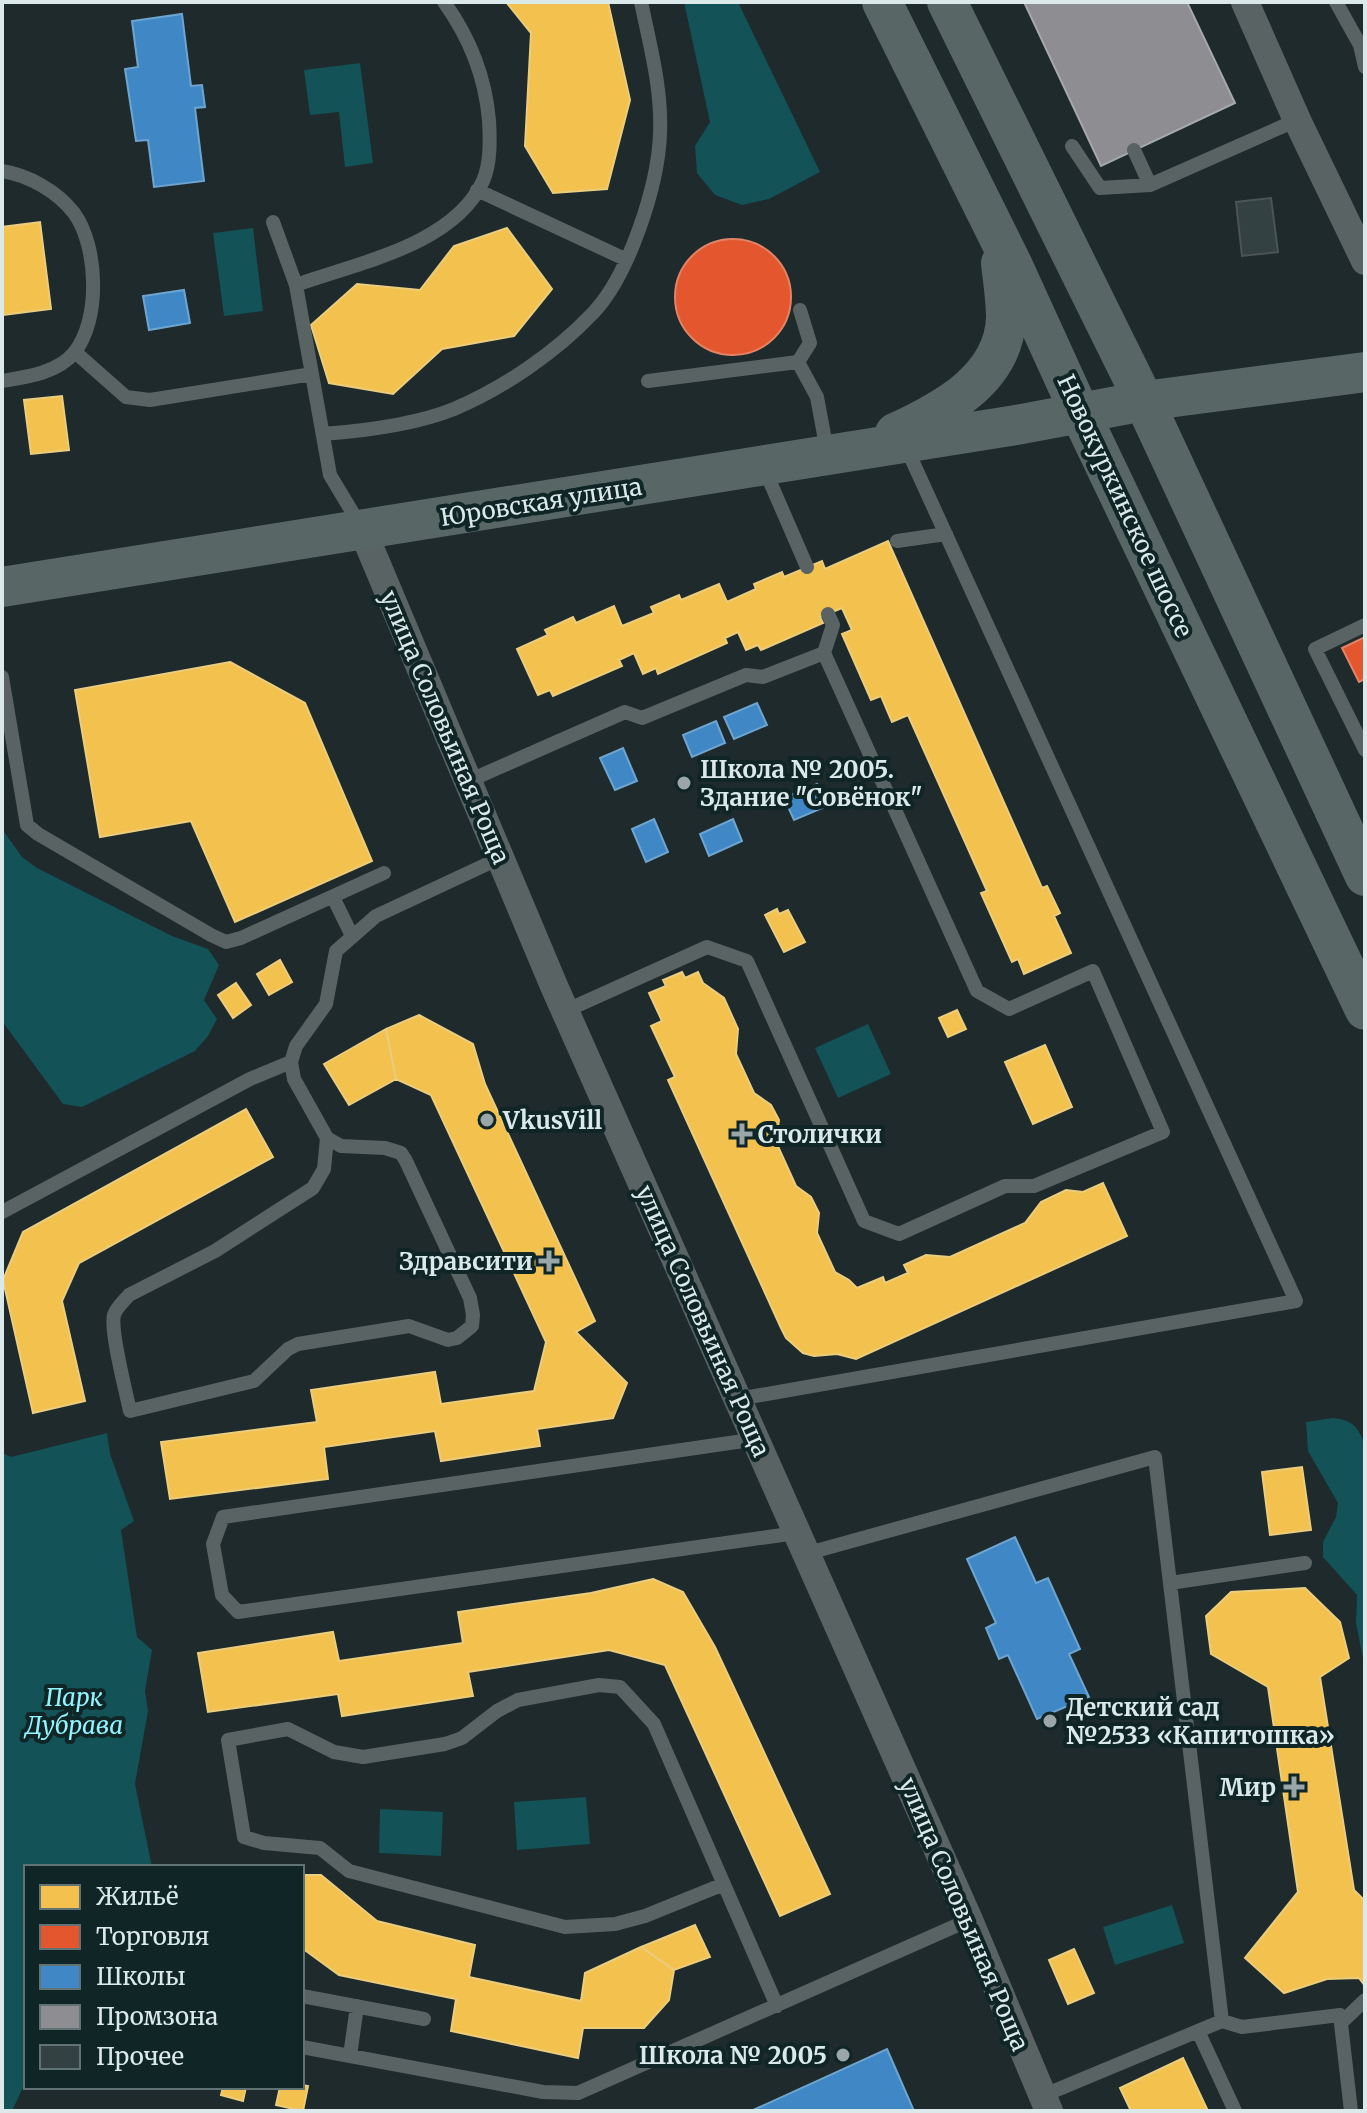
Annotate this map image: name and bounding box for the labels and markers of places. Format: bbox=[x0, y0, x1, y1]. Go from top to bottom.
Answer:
place label: Школа № 2005. Здание "Совёнок" bbox=[700, 754, 923, 813]
marker: Школа № 2005. Здание "Совёнок" bbox=[675, 774, 693, 792]
place label: VkusVill bbox=[502, 1105, 602, 1136]
marker: VkusVill bbox=[478, 1111, 496, 1129]
place label: Столички bbox=[758, 1119, 882, 1150]
marker: Столички bbox=[733, 1125, 751, 1143]
place label: Здравсити bbox=[399, 1246, 533, 1277]
marker: Здравсити bbox=[540, 1252, 558, 1270]
place label: Детский сад №2533 «Капитошка» bbox=[1066, 1692, 1335, 1751]
marker: Детский сад №2533 «Капитошка» bbox=[1041, 1712, 1059, 1730]
place label: Мир bbox=[1220, 1772, 1276, 1803]
marker: Мир bbox=[1283, 1776, 1305, 1798]
place label: Школа № 2005 bbox=[639, 2040, 827, 2071]
marker: Школа № 2005 bbox=[834, 2046, 852, 2064]

